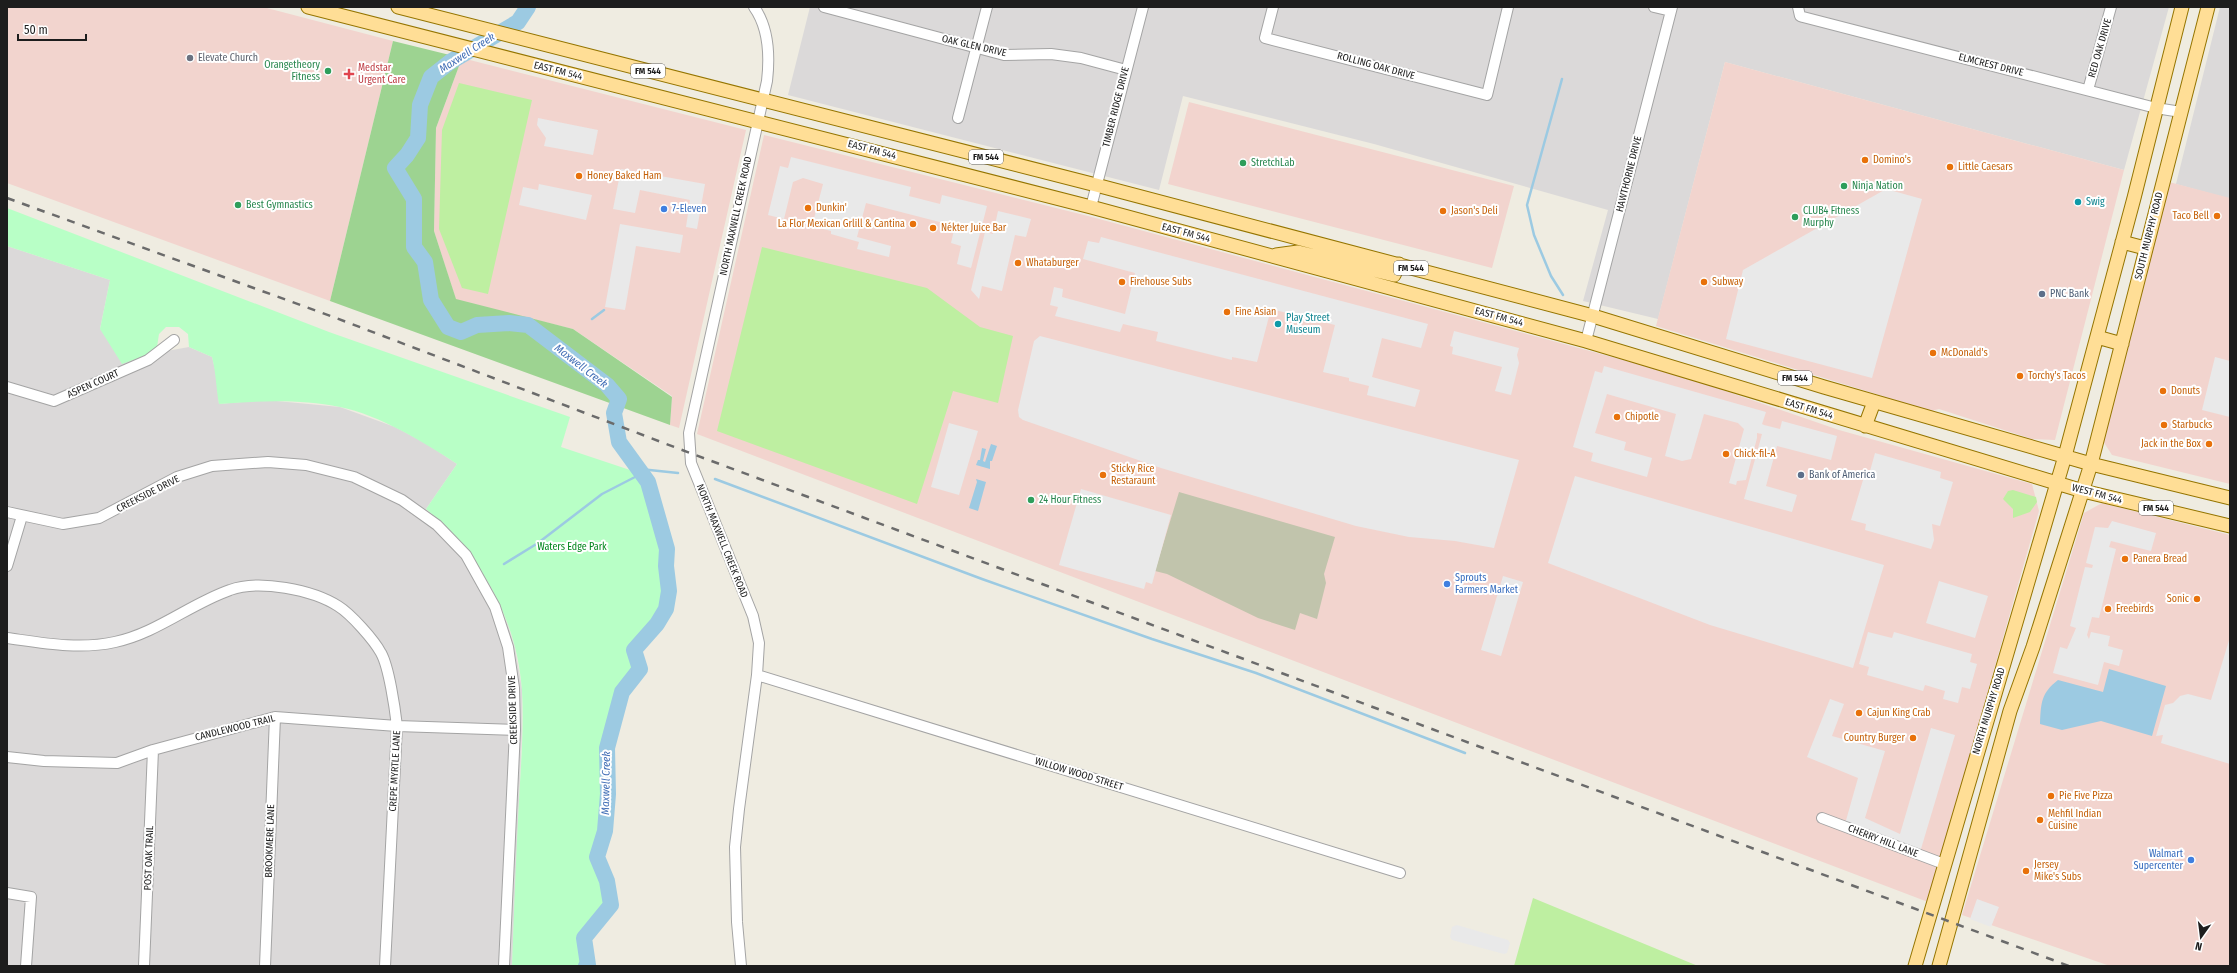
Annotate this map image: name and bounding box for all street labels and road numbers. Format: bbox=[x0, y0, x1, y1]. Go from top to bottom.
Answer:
street label: RED OAK DRIVE bbox=[2086, 17, 2114, 79]
street label: OAK GLEN DRIVE bbox=[940, 33, 1008, 59]
street label: ROLLING OAK DRIVE bbox=[1336, 50, 1416, 82]
street label: ELMCREST DRIVE bbox=[1957, 51, 2025, 79]
street label: EAST FM 544 bbox=[532, 59, 584, 83]
road number: FM 544 bbox=[631, 64, 665, 78]
street label: TIMBER RIDGE DRIVE bbox=[1100, 65, 1132, 149]
street label: HAWTHORNE DRIVE bbox=[1614, 134, 1644, 213]
street label: EAST FM 544 bbox=[846, 138, 898, 162]
road number: FM 544 bbox=[969, 150, 1003, 164]
street label: NORTH MAXWELL CREEK ROAD bbox=[718, 155, 755, 277]
street label: SOUTH MURPHY ROAD bbox=[2132, 191, 2166, 281]
street label: EAST FM 544 bbox=[1160, 221, 1212, 245]
road number: FM 544 bbox=[1394, 261, 1428, 275]
street label: EAST FM 544 bbox=[1473, 305, 1525, 329]
street label: ASPEN COURT bbox=[65, 367, 121, 401]
road number: FM 544 bbox=[1778, 371, 1812, 385]
street label: EAST FM 544 bbox=[1784, 396, 1835, 422]
street label: CREEKSIDE DRIVE bbox=[114, 473, 182, 515]
street label: NORTH MAXWELL CREEK ROAD bbox=[694, 482, 750, 600]
street label: WEST FM 544 bbox=[2070, 482, 2124, 507]
road number: FM 544 bbox=[2139, 501, 2173, 515]
street label: NORTH MURPHY ROAD bbox=[1970, 666, 2008, 756]
street label: CREEKSIDE DRIVE bbox=[506, 675, 520, 745]
street label: CANDLEWOOD TRAIL bbox=[194, 712, 277, 744]
street label: CREPE MYRTLE LANE bbox=[387, 730, 403, 812]
street label: WILLOW WOOD STREET bbox=[1033, 755, 1125, 793]
street label: BROOKMERE LANE bbox=[263, 804, 277, 878]
street label: CHERRY HILL LANE bbox=[1846, 822, 1920, 860]
street label: POST OAK TRAIL bbox=[142, 825, 156, 891]

